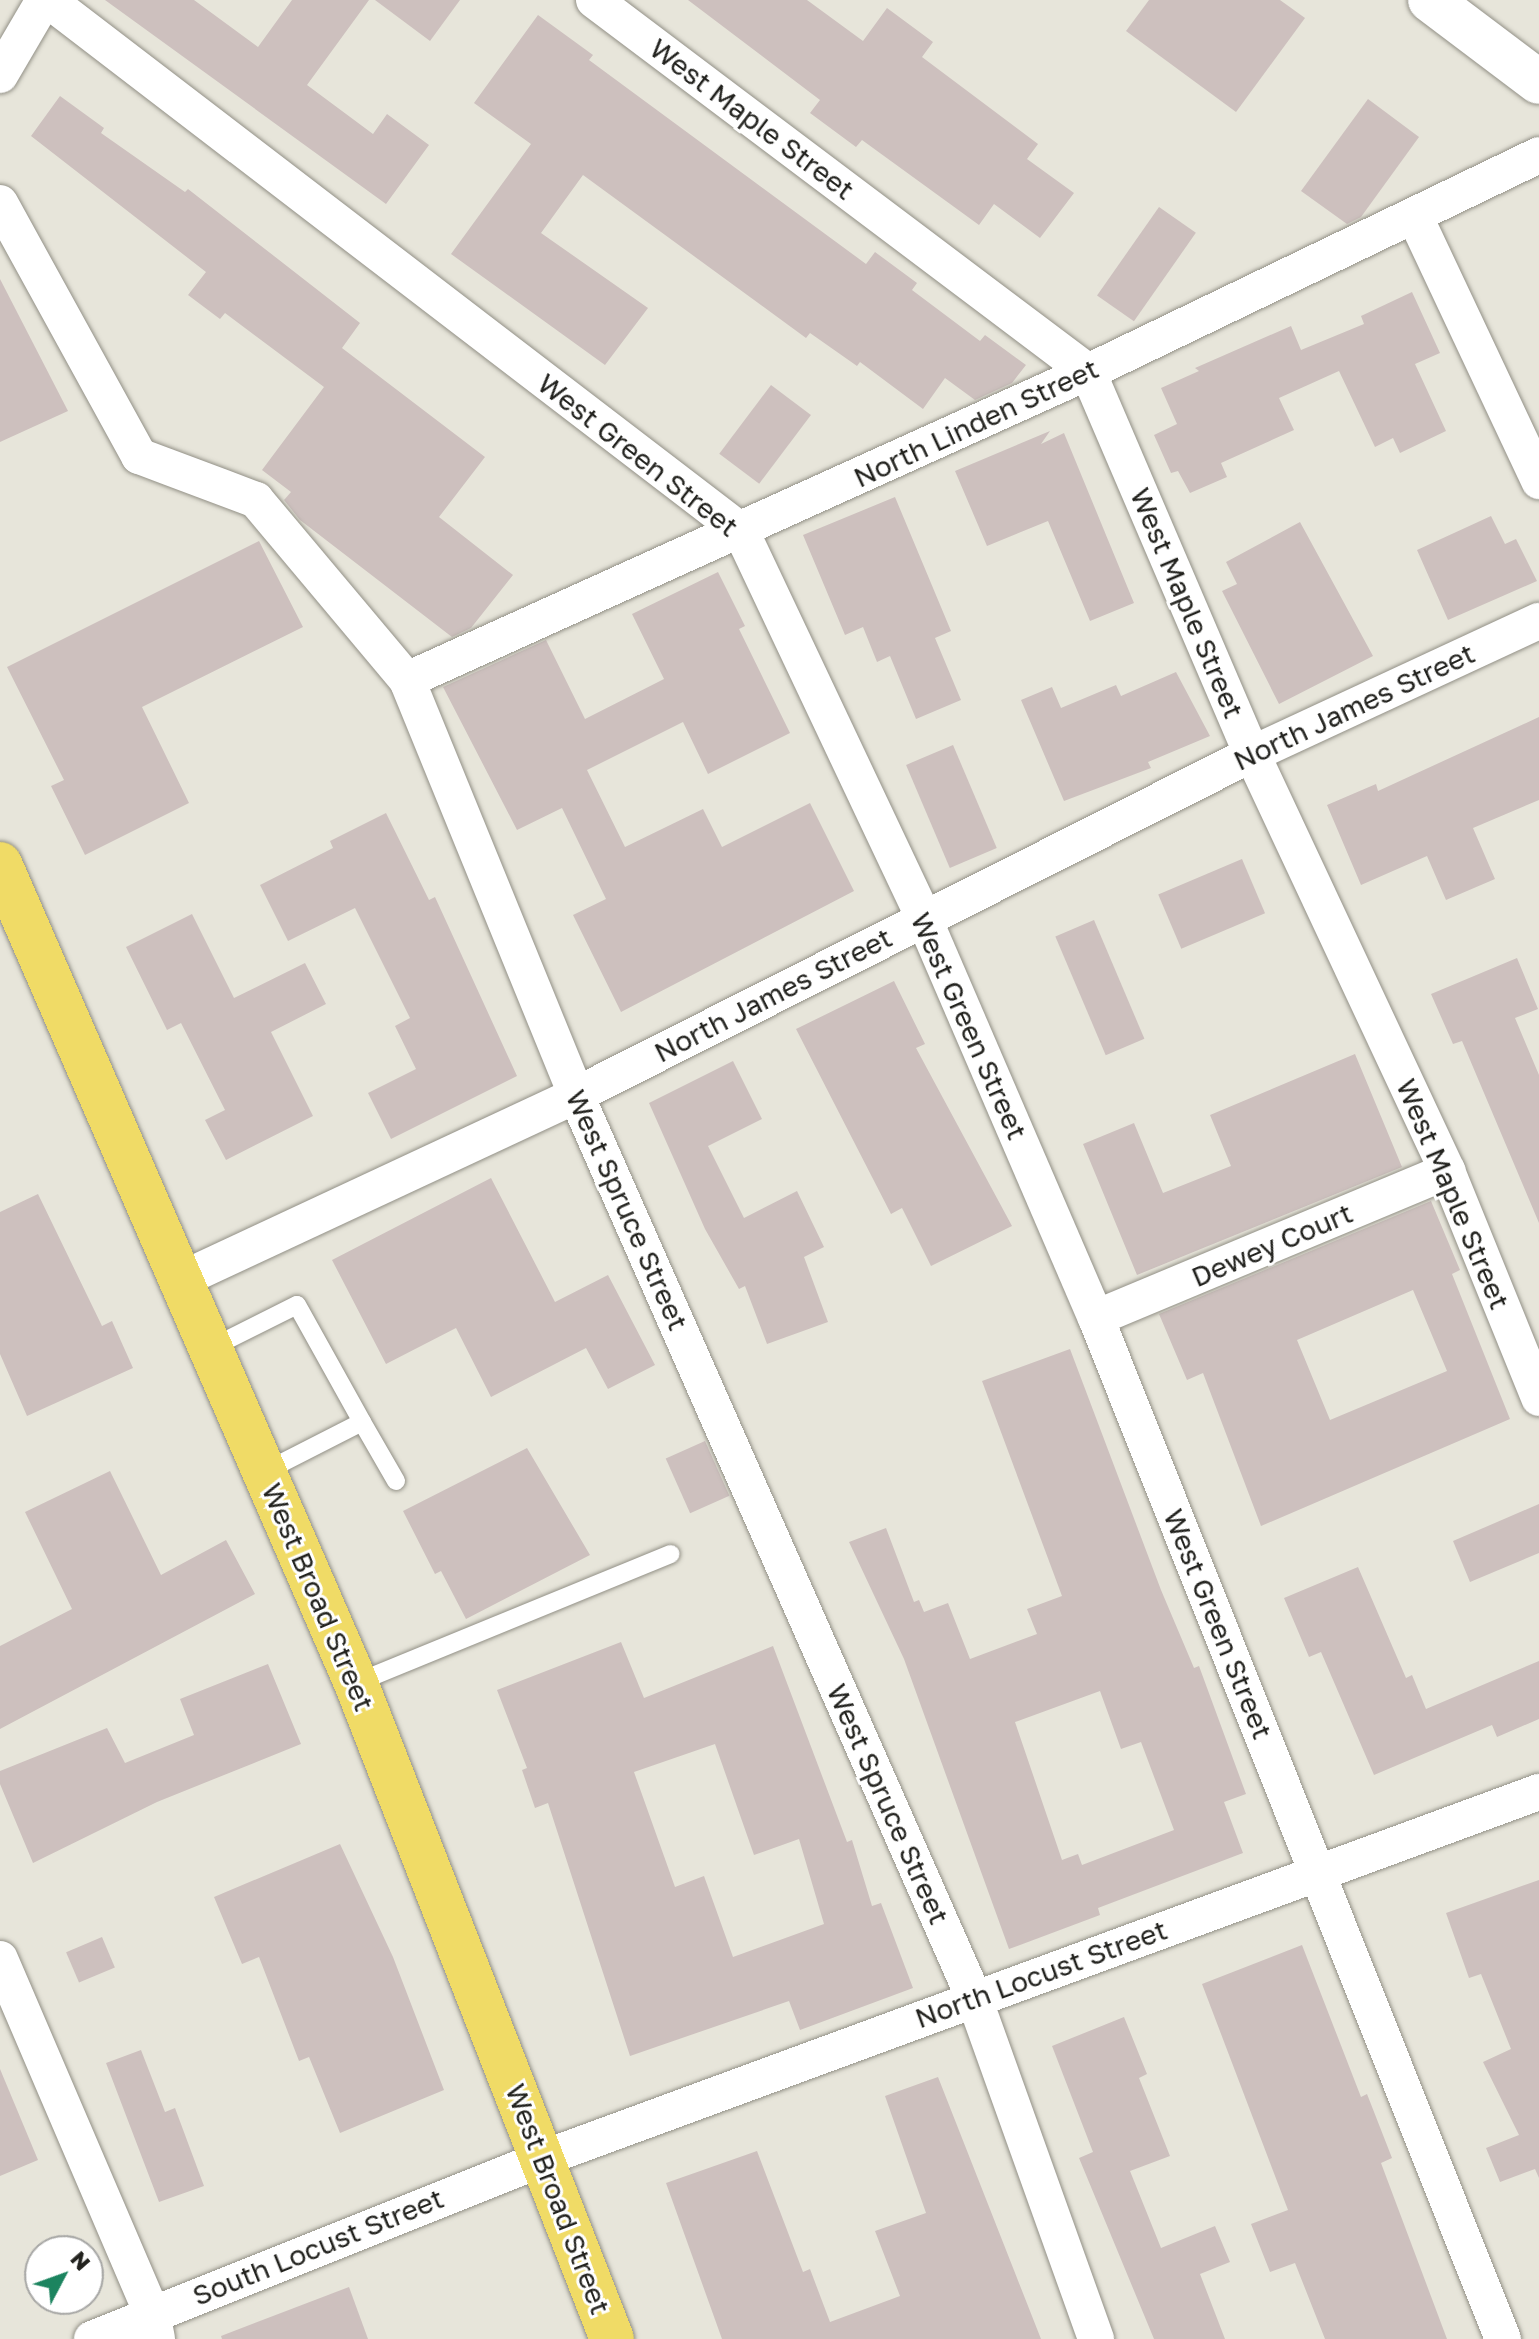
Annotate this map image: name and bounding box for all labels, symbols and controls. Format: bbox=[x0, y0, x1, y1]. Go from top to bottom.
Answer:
street label: West Maple Street bbox=[643, 31, 861, 207]
street label: North Linden Street bbox=[848, 352, 1104, 494]
street label: West Green Street bbox=[531, 366, 745, 544]
street label: West Maple Street bbox=[1123, 483, 1251, 723]
street label: North James Street bbox=[1228, 636, 1480, 778]
street label: West Green Street bbox=[904, 907, 1034, 1145]
street label: North James Street bbox=[649, 921, 897, 1069]
street label: West Maple Street bbox=[1389, 1074, 1517, 1314]
street label: West Spruce Street bbox=[559, 1085, 695, 1335]
street label: Dewey Court bbox=[1186, 1196, 1358, 1294]
street label: West Broad Street bbox=[255, 1478, 381, 1716]
street label: West Green Street bbox=[1157, 1504, 1279, 1744]
street label: West Spruce Street bbox=[820, 1679, 956, 1929]
street label: North Locust Street bbox=[910, 1913, 1172, 2035]
street label: West Broad Street bbox=[499, 2079, 617, 2319]
street label: South Locust Street bbox=[188, 2181, 448, 2313]
north arrow bbox=[24, 2235, 104, 2315]
text: N bbox=[65, 2245, 97, 2275]

